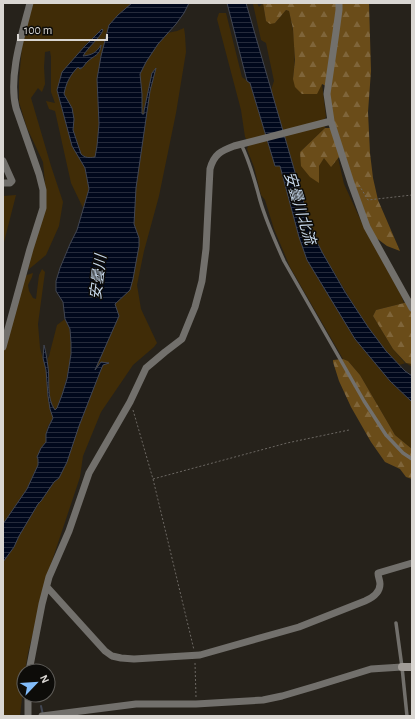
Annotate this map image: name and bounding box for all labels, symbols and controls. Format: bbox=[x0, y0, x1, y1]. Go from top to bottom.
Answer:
scale bar bbox=[18, 16, 107, 42]
text: 100 m bbox=[24, 24, 52, 36]
water label: 安曇川北流 bbox=[281, 170, 319, 248]
water label: 安曇川 bbox=[87, 252, 109, 300]
north arrow bbox=[16, 663, 56, 703]
text: N bbox=[38, 673, 51, 685]

